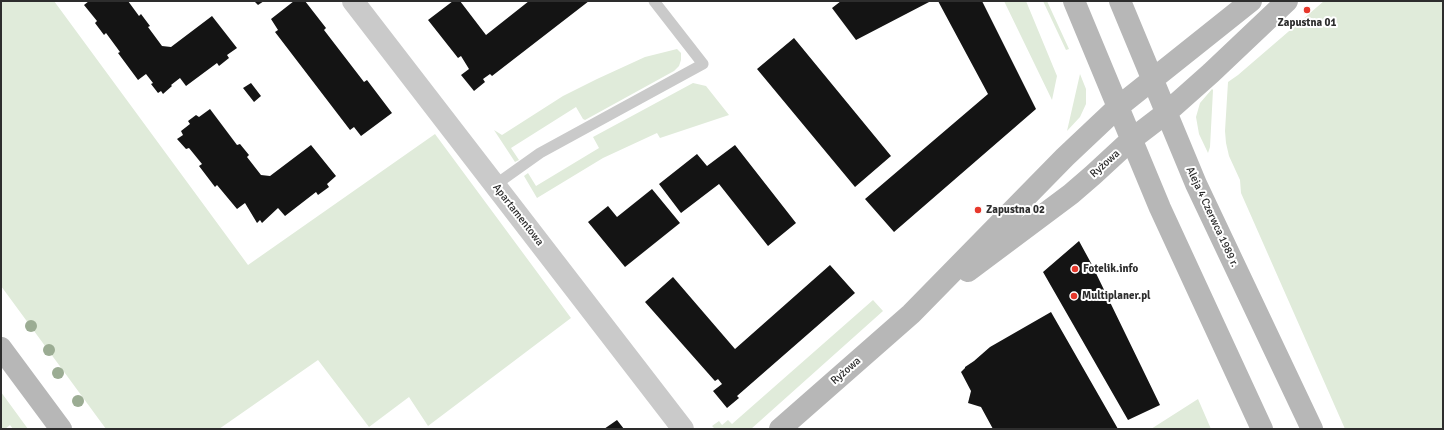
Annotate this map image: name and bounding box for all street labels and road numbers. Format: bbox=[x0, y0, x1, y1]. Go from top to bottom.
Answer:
street label: Ryżowa bbox=[1087, 147, 1123, 181]
street label: Aleja 4 Czerwca 1989 r. bbox=[1183, 165, 1241, 269]
street label: Apartamentowa bbox=[490, 181, 546, 249]
street label: Ryżowa bbox=[828, 354, 864, 388]

